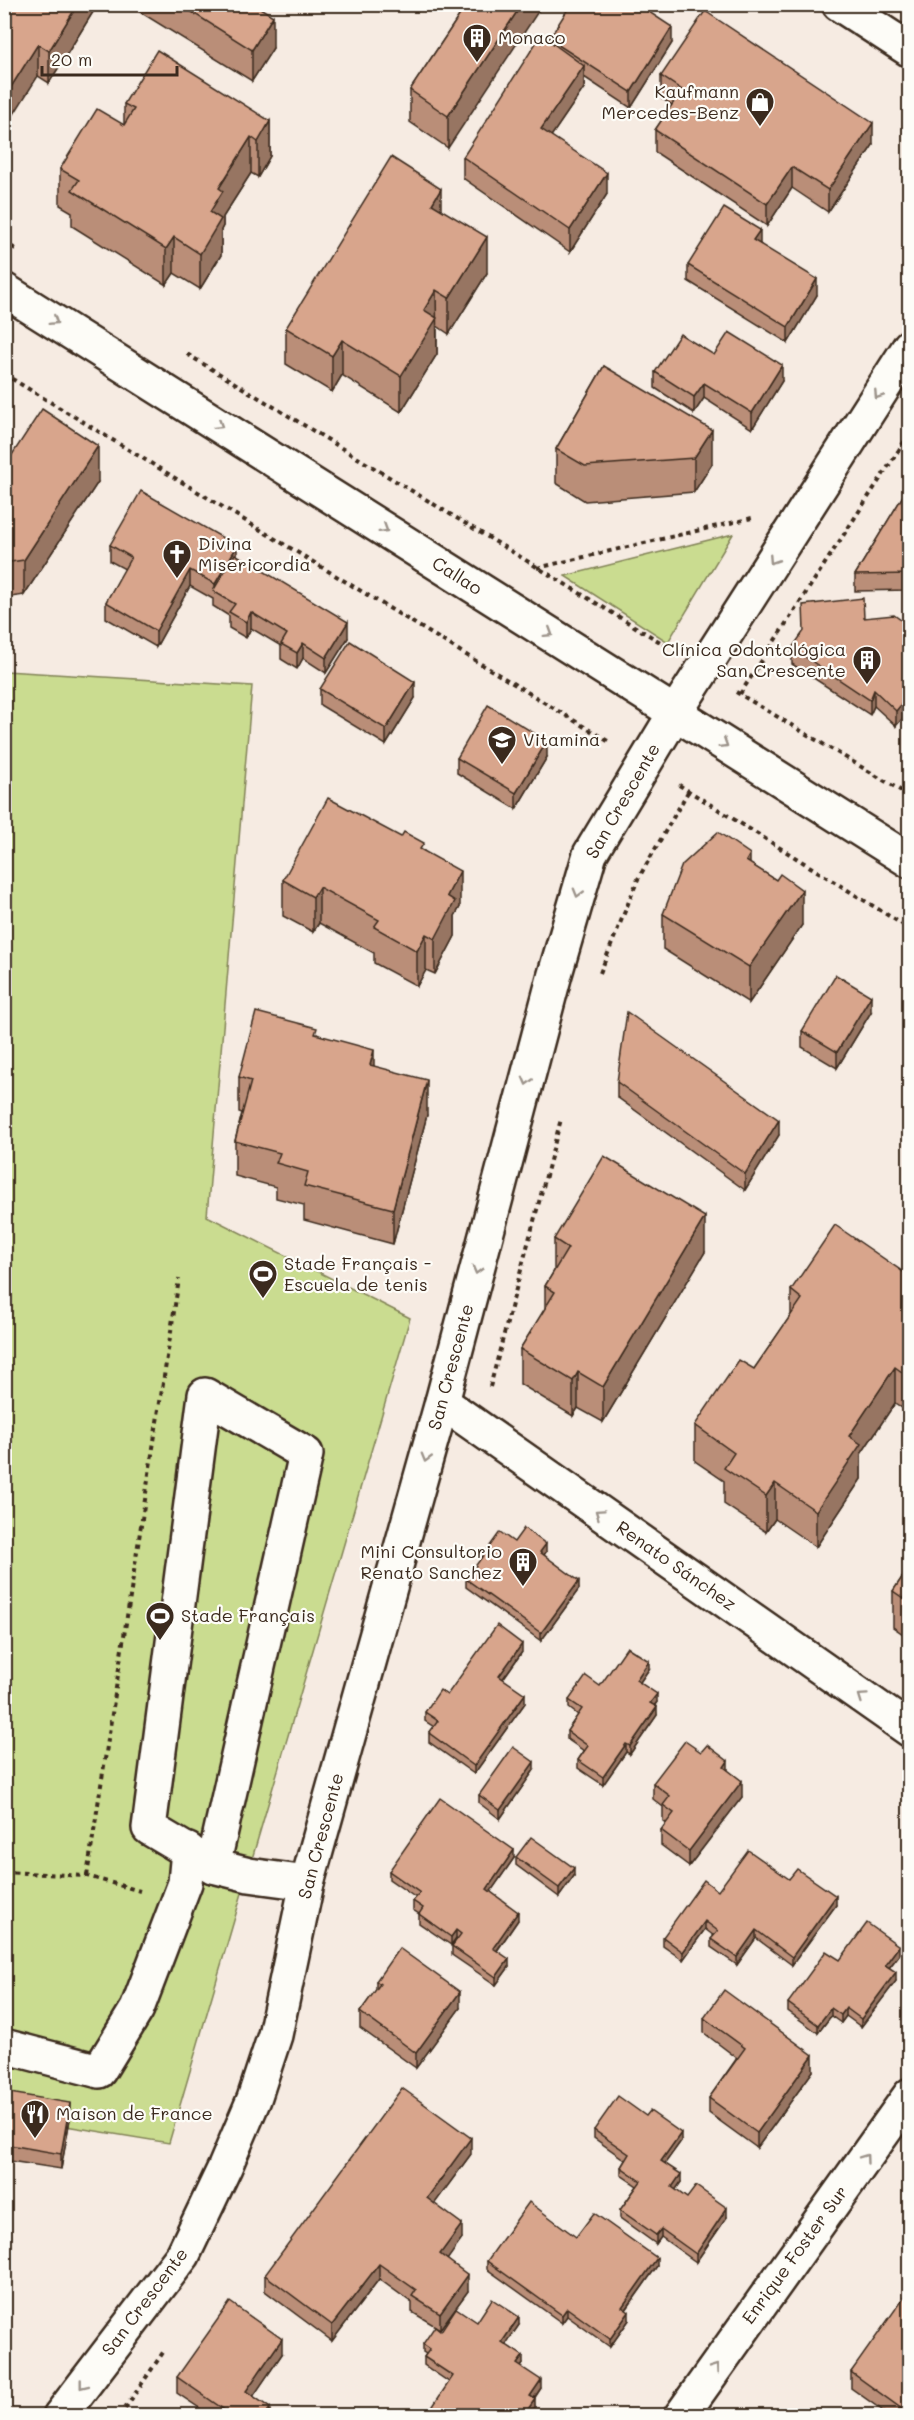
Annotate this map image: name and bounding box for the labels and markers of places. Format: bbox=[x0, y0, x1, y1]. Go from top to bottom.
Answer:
building icon: Monaco bbox=[461, 22, 493, 64]
place label: Monaco bbox=[498, 25, 566, 49]
place label: Kaufmann Mercedes-Benz bbox=[602, 79, 739, 124]
shop icon: Kaufmann Mercedes-Benz bbox=[744, 86, 776, 128]
place label: Divina Misericordia bbox=[198, 531, 311, 576]
church icon: Divina Misericordia bbox=[161, 538, 193, 580]
place label: Clínica Odontológica San Crescente bbox=[662, 637, 846, 682]
building icon: Clínica Odontológica San Crescente bbox=[851, 644, 883, 686]
school or university icon: Vitamina bbox=[486, 724, 518, 766]
place label: Vitamina bbox=[523, 727, 600, 751]
place label: Stade Français - Escuela de tenis bbox=[284, 1251, 431, 1296]
sports icon: Stade Français - Escuela de tenis bbox=[247, 1258, 279, 1300]
place label: Mini Consultorio Renato Sanchez bbox=[360, 1539, 502, 1584]
building icon: Mini Consultorio Renato Sanchez bbox=[507, 1546, 539, 1588]
sports icon: Stade Français bbox=[144, 1600, 176, 1642]
place label: Stade Français bbox=[181, 1603, 315, 1627]
restaurant icon: Maison de France bbox=[19, 2098, 51, 2140]
place label: Maison de France bbox=[56, 2101, 213, 2125]

